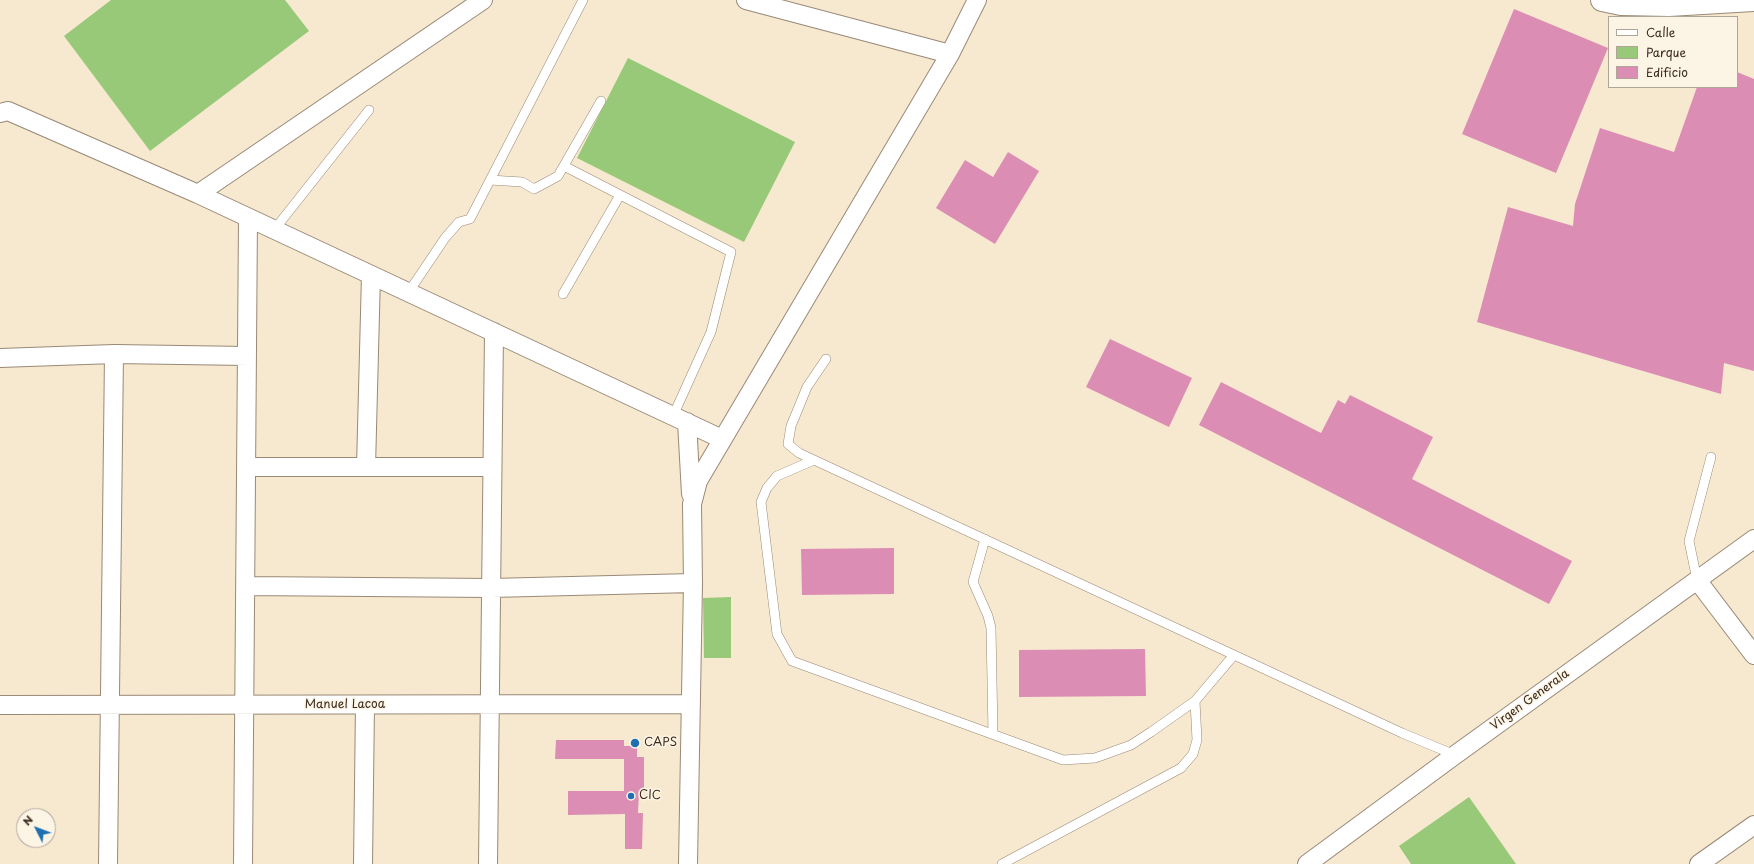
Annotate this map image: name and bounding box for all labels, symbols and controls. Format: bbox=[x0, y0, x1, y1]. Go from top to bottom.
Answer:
legend bbox=[1608, 16, 1738, 88]
text: Calle bbox=[1646, 23, 1675, 41]
text: Parque bbox=[1646, 43, 1686, 61]
text: Edificio bbox=[1646, 63, 1688, 81]
street label: Virgen Generala bbox=[1488, 667, 1572, 733]
street label: Manuel Lacoa bbox=[305, 698, 385, 712]
place label: CAPS bbox=[644, 736, 677, 750]
marker: CAPS bbox=[629, 737, 641, 749]
place label: CIC bbox=[639, 789, 661, 803]
marker: CIC bbox=[626, 791, 636, 801]
north arrow bbox=[16, 808, 56, 848]
text: N bbox=[18, 811, 37, 829]

